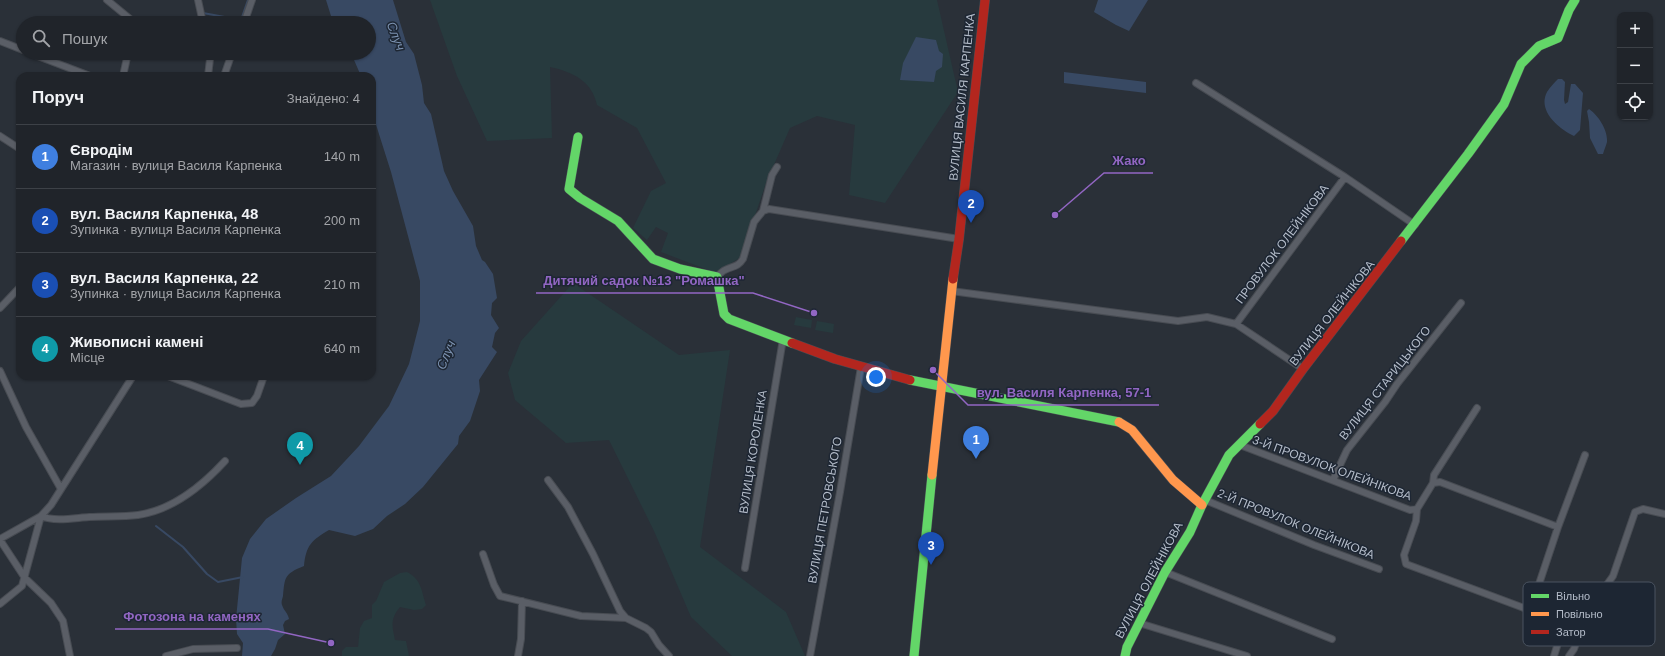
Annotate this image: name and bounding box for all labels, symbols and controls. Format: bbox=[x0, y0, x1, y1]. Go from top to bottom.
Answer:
map controls bbox=[1617, 12, 1653, 120]
button: + bbox=[1617, 12, 1653, 48]
street label: ВУЛИЦЯ ВАСИЛЯ КАРПЕНКА bbox=[946, 13, 978, 181]
search box bbox=[16, 16, 376, 60]
water label: Случ bbox=[384, 19, 408, 53]
icon: search bbox=[30, 27, 52, 49]
text: Пошук bbox=[62, 30, 107, 47]
button: − bbox=[1617, 48, 1653, 84]
button: locate bbox=[1617, 84, 1653, 120]
text: Поруч bbox=[32, 88, 84, 107]
text: Знайдено: 4 bbox=[287, 91, 360, 106]
text: Євродім bbox=[70, 141, 133, 158]
callout: Жако bbox=[1104, 148, 1153, 173]
text: 1 bbox=[41, 149, 49, 164]
text: 140 m bbox=[324, 149, 360, 164]
text: Жако bbox=[1111, 153, 1146, 168]
text: Магазин · вулиця Василя Карпенка bbox=[70, 158, 282, 173]
street label: ПРОВУЛОК ОЛЕЙНІКОВА bbox=[1232, 181, 1331, 306]
pin: 2 bbox=[958, 190, 984, 223]
text: вул. Василя Карпенка, 48 bbox=[70, 205, 258, 222]
text: 2 bbox=[41, 213, 49, 228]
text: 200 m bbox=[324, 213, 360, 228]
text: Зупинка · вулиця Василя Карпенка bbox=[70, 222, 281, 237]
street label: ВУЛИЦЯ ОЛЕЙНІКОВА bbox=[1286, 257, 1377, 368]
callout: Дитячий садок №13 "Ромашка" bbox=[536, 268, 753, 293]
text: вул. Василя Карпенка, 22 bbox=[70, 269, 258, 286]
text: Дитячий садок №13 "Ромашка" bbox=[543, 273, 745, 288]
text: 3 bbox=[41, 277, 49, 292]
text: 210 m bbox=[324, 277, 360, 292]
text: Зупинка · вулиця Василя Карпенка bbox=[70, 286, 281, 301]
street label: ВУЛИЦЯ СТАРИЦЬКОГО bbox=[1336, 323, 1434, 443]
text: Живописні камені bbox=[70, 333, 204, 350]
water label: Случ bbox=[433, 338, 459, 372]
text: 4 bbox=[41, 341, 49, 356]
text: 640 m bbox=[324, 341, 360, 356]
text: Місце bbox=[70, 350, 105, 365]
your location bbox=[866, 367, 886, 387]
callout: вул. Василя Карпенка, 57-1 bbox=[968, 380, 1159, 405]
text: вул. Василя Карпенка, 57-1 bbox=[977, 385, 1151, 400]
street label: ВУЛИЦЯ КОРОЛЕНКА bbox=[736, 389, 770, 515]
pin: 1 bbox=[963, 426, 989, 459]
pin: 4 bbox=[287, 432, 313, 465]
street label: 3-Й ПРОВУЛОК ОЛЕЙНІКОВА bbox=[1251, 432, 1414, 503]
street label: ВУЛИЦЯ ПЕТРОВСЬКОГО bbox=[805, 436, 845, 584]
street label: 2-Й ПРОВУЛОК ОЛЕЙНІКОВА bbox=[1215, 485, 1377, 562]
street label: ВУЛИЦЯ ОЛЕЙНІКОВА bbox=[1111, 519, 1186, 641]
pin: 3 bbox=[918, 532, 944, 565]
legend bbox=[1523, 582, 1655, 646]
text: Вільно bbox=[1556, 590, 1590, 602]
callout: Фотозона на каменях bbox=[115, 604, 268, 629]
text: Повільно bbox=[1556, 608, 1603, 620]
text: Фотозона на каменях bbox=[123, 609, 261, 624]
text: Затор bbox=[1556, 626, 1586, 638]

